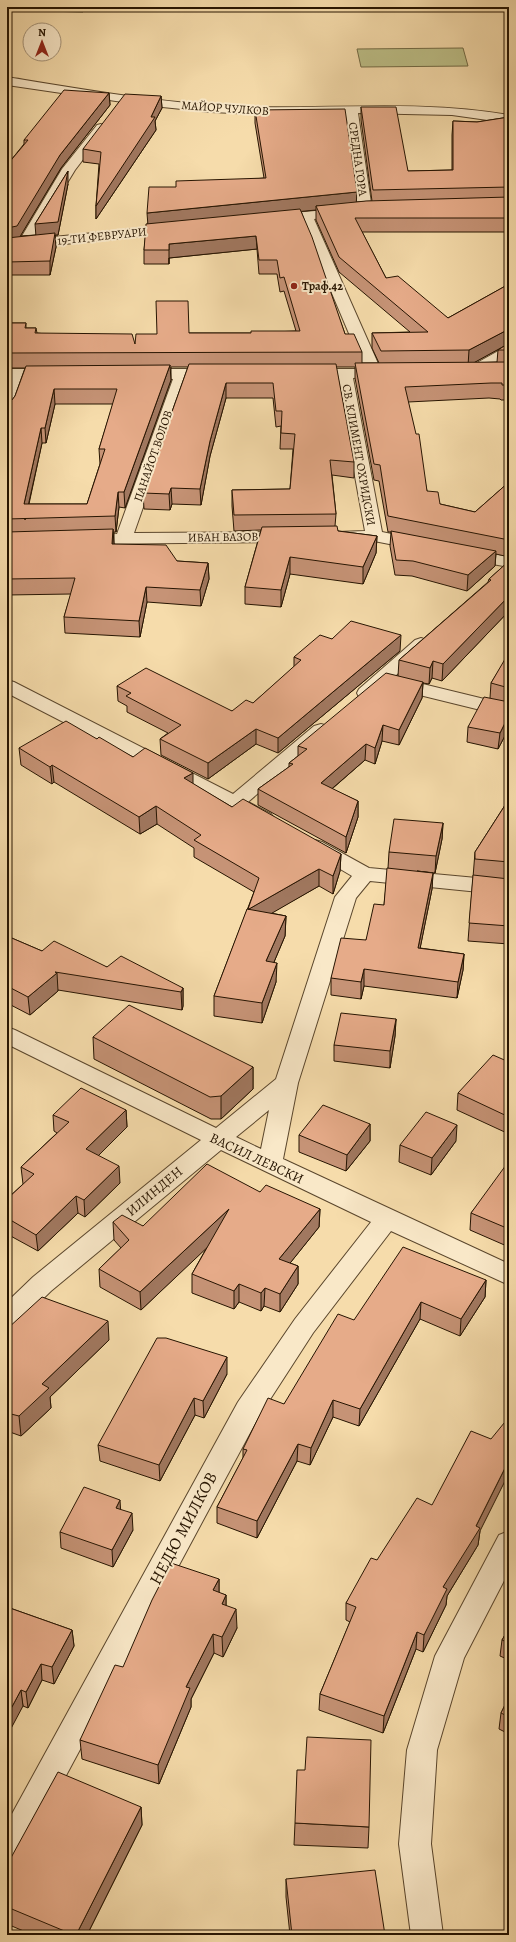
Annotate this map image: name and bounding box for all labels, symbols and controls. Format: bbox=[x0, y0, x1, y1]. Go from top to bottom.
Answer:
north arrow bbox=[22, 22, 62, 62]
text: N bbox=[38, 25, 46, 40]
street label: МАЙОР ЧУЛКОВ bbox=[181, 97, 269, 119]
street label: СРЕДНА ГОРА bbox=[345, 121, 371, 198]
street label: 19-ТИ ФЕВРУАРИ bbox=[57, 223, 147, 249]
place label: Траф.42 bbox=[302, 278, 343, 294]
marker: Траф.42 bbox=[289, 281, 299, 291]
street label: СВ. КЛИМЕНТ ОХРИДСКИ bbox=[339, 383, 379, 527]
street label: ПАНАЙОТ ВОЛОВ bbox=[130, 408, 176, 504]
street label: ИВАН ВАЗОВ bbox=[188, 528, 258, 546]
street label: ВАСИЛ ЛЕВСКИ bbox=[207, 1128, 307, 1189]
street label: ИЛИНДЕН bbox=[122, 1162, 187, 1221]
street label: НЕДЮ МИЛКОВ bbox=[144, 1468, 223, 1589]

